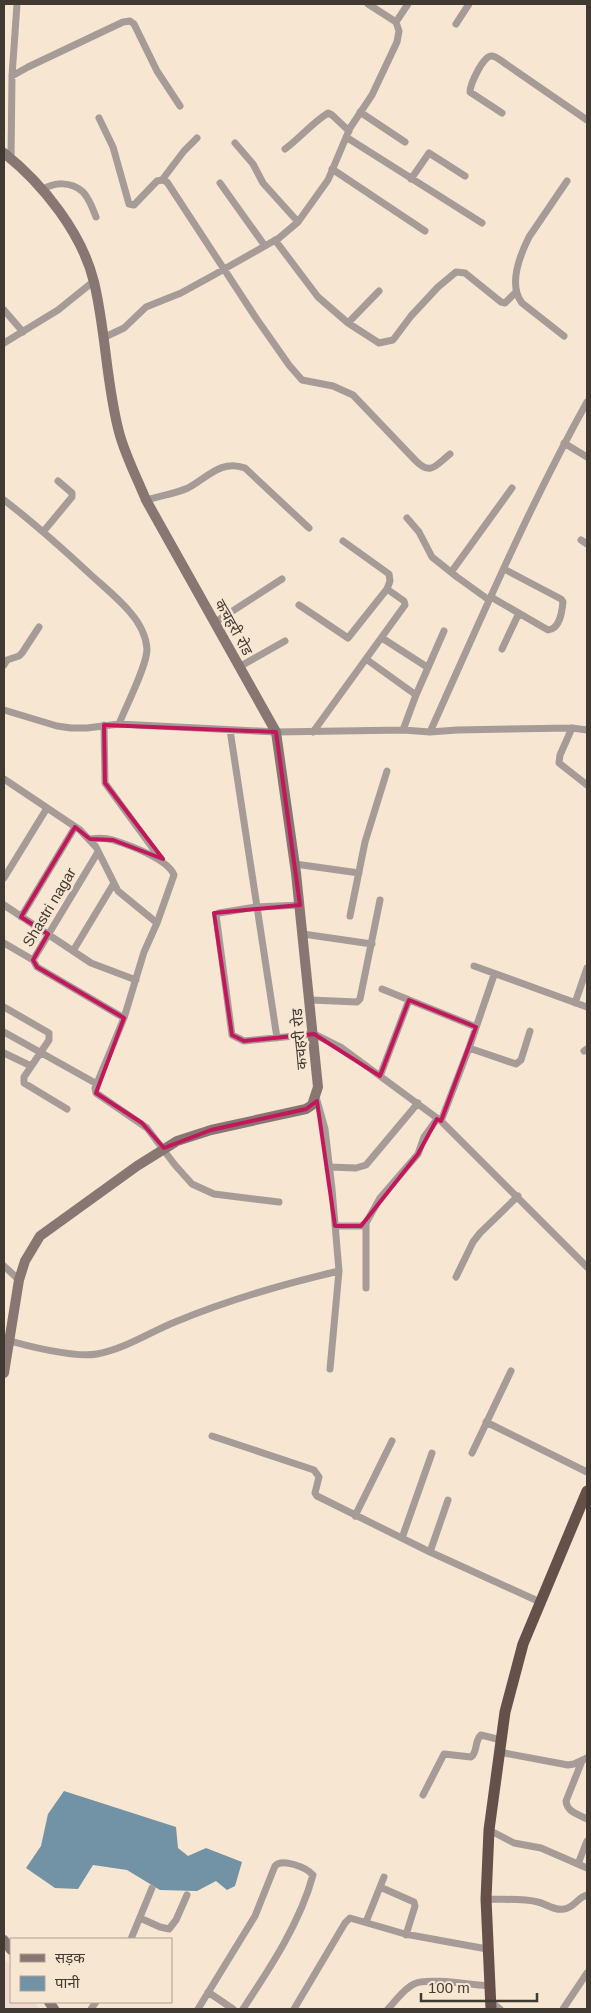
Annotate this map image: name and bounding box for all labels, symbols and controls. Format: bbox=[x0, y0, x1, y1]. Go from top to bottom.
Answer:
street label: कचहरी रोड bbox=[212, 596, 257, 659]
street label: Shastri nagar bbox=[19, 864, 79, 950]
street label: कचहरी रोड bbox=[288, 1007, 310, 1070]
legend bbox=[10, 1938, 172, 2003]
text: सड़क bbox=[55, 1949, 85, 1966]
scale bar bbox=[421, 1970, 537, 2002]
text: पानी bbox=[55, 1974, 81, 1991]
text: 100 m bbox=[428, 1979, 470, 1996]

